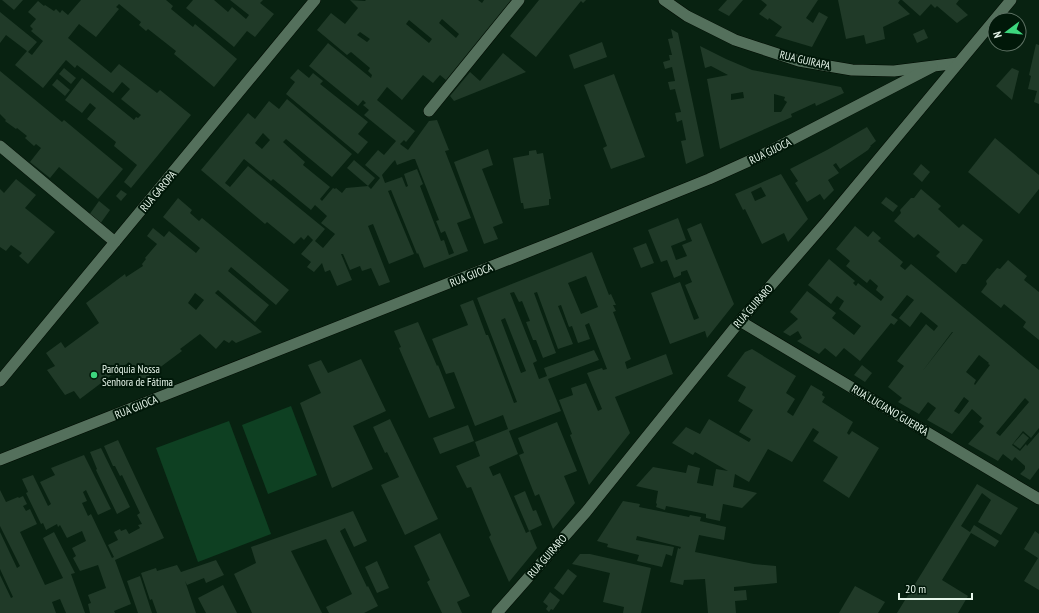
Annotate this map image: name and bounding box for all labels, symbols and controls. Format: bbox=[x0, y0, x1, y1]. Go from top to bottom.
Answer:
north arrow bbox=[987, 12, 1027, 52]
text: N bbox=[990, 30, 1005, 40]
street label: RUA GUIRAPA bbox=[778, 47, 833, 73]
street label: RUA GIJOCA bbox=[747, 135, 794, 167]
street label: RUA GAROPA bbox=[137, 167, 180, 214]
street label: RUA GIJOCA bbox=[448, 260, 495, 290]
street label: RUA GUIRARO bbox=[730, 281, 776, 331]
place label: Paróquia Nossa Senhora de Fátima bbox=[102, 362, 173, 389]
marker: Paróquia Nossa Senhora de Fátima bbox=[89, 370, 99, 380]
street label: RUA LUCIANO GUERRA bbox=[849, 382, 932, 439]
street label: RUA GIJOCA bbox=[113, 392, 160, 422]
street label: RUA GUIRARO bbox=[524, 531, 570, 581]
scale bar bbox=[899, 575, 972, 601]
text: 20 m bbox=[905, 581, 926, 596]

